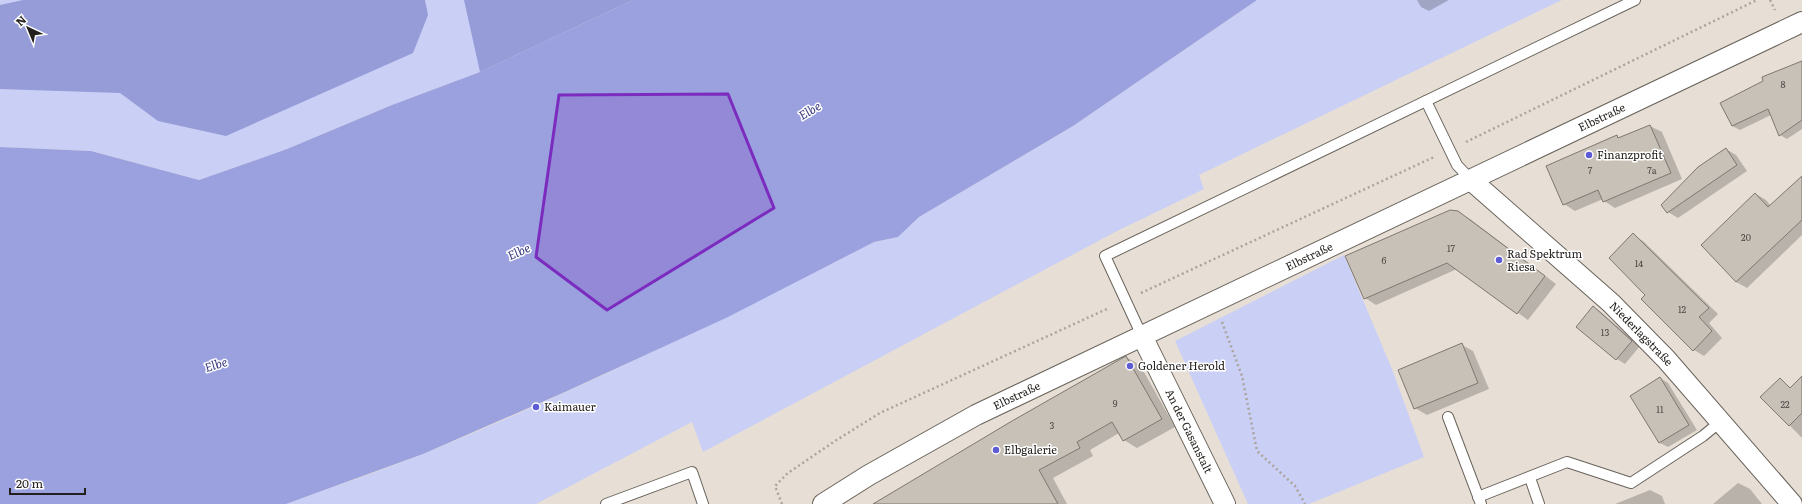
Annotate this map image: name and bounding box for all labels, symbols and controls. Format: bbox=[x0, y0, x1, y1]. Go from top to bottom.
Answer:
north arrow bbox=[8, 8, 48, 48]
text: N bbox=[11, 11, 29, 29]
house number: 8 bbox=[1781, 77, 1786, 91]
water label: Elbe bbox=[795, 96, 824, 124]
street label: Elbstraße bbox=[1575, 98, 1628, 134]
place label: Finanzprofit bbox=[1597, 146, 1663, 162]
marker: Finanzprofit bbox=[1584, 150, 1594, 160]
house number: 7 bbox=[1588, 163, 1593, 177]
house number: 7a bbox=[1647, 163, 1657, 177]
house number: 20 bbox=[1741, 230, 1751, 244]
street label: Elbstraße bbox=[1282, 237, 1335, 274]
water label: Elbe bbox=[504, 238, 533, 264]
house number: 17 bbox=[1447, 241, 1455, 255]
place label: Rad Spektrum Riesa bbox=[1507, 245, 1583, 274]
house number: 6 bbox=[1382, 253, 1387, 267]
marker: Rad Spektrum Riesa bbox=[1494, 255, 1504, 265]
house number: 14 bbox=[1635, 256, 1643, 270]
street label: Niederlagstraße bbox=[1607, 297, 1677, 369]
house number: 12 bbox=[1678, 302, 1687, 316]
house number: 13 bbox=[1601, 325, 1609, 339]
water label: Elbe bbox=[202, 352, 230, 376]
place label: Goldener Herold bbox=[1138, 357, 1225, 373]
marker: Goldener Herold bbox=[1125, 361, 1135, 371]
street label: Elbstraße bbox=[990, 377, 1043, 413]
street label: An der Gasanstalt bbox=[1162, 386, 1218, 476]
house number: 9 bbox=[1113, 396, 1118, 410]
house number: 22 bbox=[1780, 397, 1790, 411]
place label: Kaimauer bbox=[544, 398, 597, 414]
marker: Kaimauer bbox=[531, 402, 541, 412]
house number: 11 bbox=[1656, 402, 1664, 416]
house number: 3 bbox=[1050, 418, 1055, 432]
place label: Elbgalerie bbox=[1004, 441, 1057, 457]
marker: Elbgalerie bbox=[991, 445, 1001, 455]
scale bar bbox=[10, 470, 85, 496]
text: 20 m bbox=[16, 474, 43, 492]

